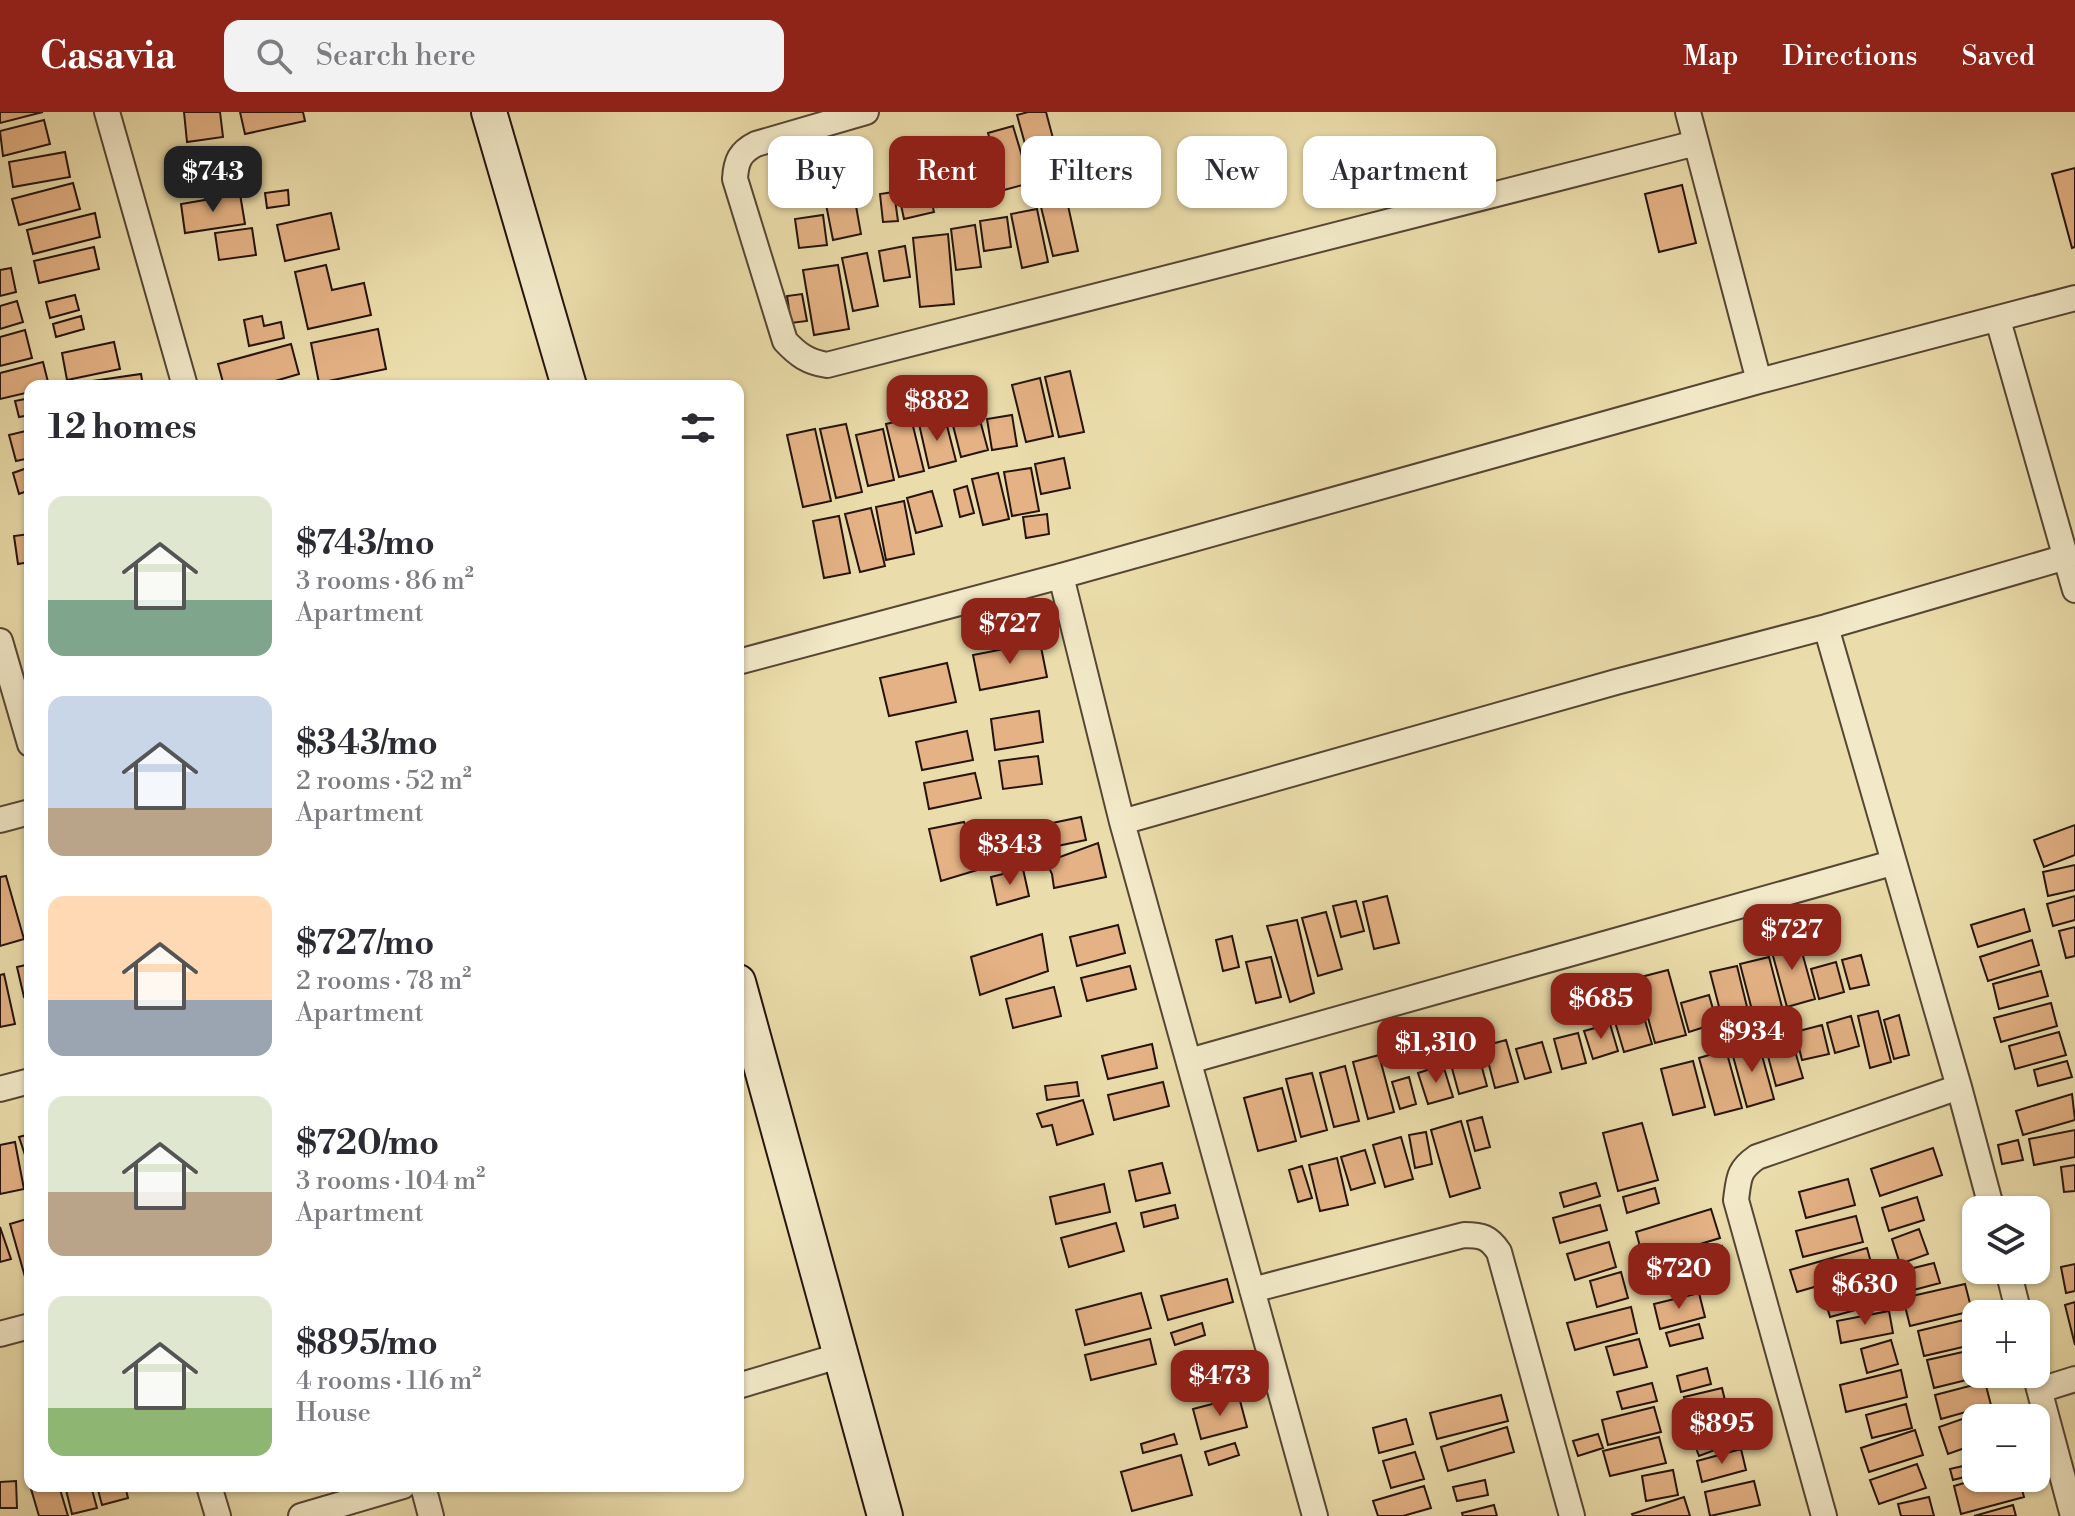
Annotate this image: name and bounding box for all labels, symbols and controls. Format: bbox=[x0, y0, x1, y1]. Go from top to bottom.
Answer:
search box bbox=[224, 20, 784, 92]
text: Casavia bbox=[40, 33, 176, 80]
icon: search bbox=[252, 34, 296, 78]
text: Search here bbox=[316, 37, 476, 75]
text: Map bbox=[1683, 39, 1738, 74]
text: Directions bbox=[1782, 39, 1917, 74]
text: Saved bbox=[1961, 39, 2035, 74]
chip: Buy bbox=[768, 136, 873, 208]
chip: Rent bbox=[889, 136, 1005, 208]
chip: Filters bbox=[1021, 136, 1161, 208]
chip: New bbox=[1177, 136, 1287, 208]
chip: Apartment bbox=[1303, 136, 1496, 208]
pin: $743 bbox=[166, 146, 260, 214]
text: $743 bbox=[182, 156, 244, 188]
pin: $882 bbox=[890, 375, 984, 443]
text: $882 bbox=[905, 385, 969, 417]
icon: filters bbox=[676, 406, 720, 450]
text: 12 homes bbox=[48, 407, 197, 449]
text: $743/mo bbox=[296, 523, 435, 565]
icon: home bbox=[112, 528, 208, 624]
text: 3 rooms · 86 m² bbox=[296, 565, 474, 597]
text: Apartment bbox=[296, 597, 424, 629]
pin: $727 bbox=[963, 598, 1057, 666]
text: $727 bbox=[979, 608, 1041, 640]
text: $343/mo bbox=[296, 723, 438, 765]
icon: home bbox=[112, 728, 208, 824]
text: 2 rooms · 52 m² bbox=[296, 765, 472, 797]
text: Apartment bbox=[296, 797, 424, 829]
pin: $343 bbox=[963, 819, 1057, 887]
text: $343 bbox=[978, 829, 1042, 861]
pin: $727 bbox=[1745, 904, 1839, 972]
text: $727 bbox=[1761, 914, 1823, 946]
text: $727/mo bbox=[296, 923, 434, 965]
icon: home bbox=[112, 928, 208, 1024]
text: 2 rooms · 78 m² bbox=[296, 965, 471, 997]
pin: $685 bbox=[1554, 973, 1648, 1041]
text: $685 bbox=[1569, 983, 1633, 1015]
text: Apartment bbox=[296, 997, 424, 1029]
pin: $934 bbox=[1705, 1006, 1799, 1074]
text: $934 bbox=[1719, 1016, 1785, 1048]
pin: $1,310 bbox=[1371, 1017, 1501, 1085]
text: $1,310 bbox=[1395, 1027, 1477, 1059]
text: $720/mo bbox=[296, 1123, 439, 1165]
icon: home bbox=[112, 1128, 208, 1224]
text: 3 rooms · 104 m² bbox=[296, 1165, 485, 1197]
map controls bbox=[1962, 1196, 2050, 1492]
button: layers bbox=[1962, 1196, 2050, 1284]
text: Apartment bbox=[296, 1197, 424, 1229]
pin: $720 bbox=[1632, 1243, 1726, 1311]
text: $720 bbox=[1646, 1253, 1712, 1285]
pin: $630 bbox=[1818, 1259, 1912, 1327]
text: $630 bbox=[1832, 1269, 1898, 1301]
button: + bbox=[1962, 1300, 2050, 1388]
text: $895/mo bbox=[296, 1323, 438, 1365]
icon: home bbox=[112, 1328, 208, 1424]
pin: $473 bbox=[1173, 1350, 1267, 1418]
text: $473 bbox=[1189, 1360, 1251, 1392]
text: 4 rooms · 116 m² bbox=[296, 1365, 481, 1397]
text: House bbox=[296, 1397, 371, 1429]
pin: $895 bbox=[1675, 1398, 1769, 1466]
button: − bbox=[1962, 1404, 2050, 1492]
text: $895 bbox=[1690, 1408, 1754, 1440]

